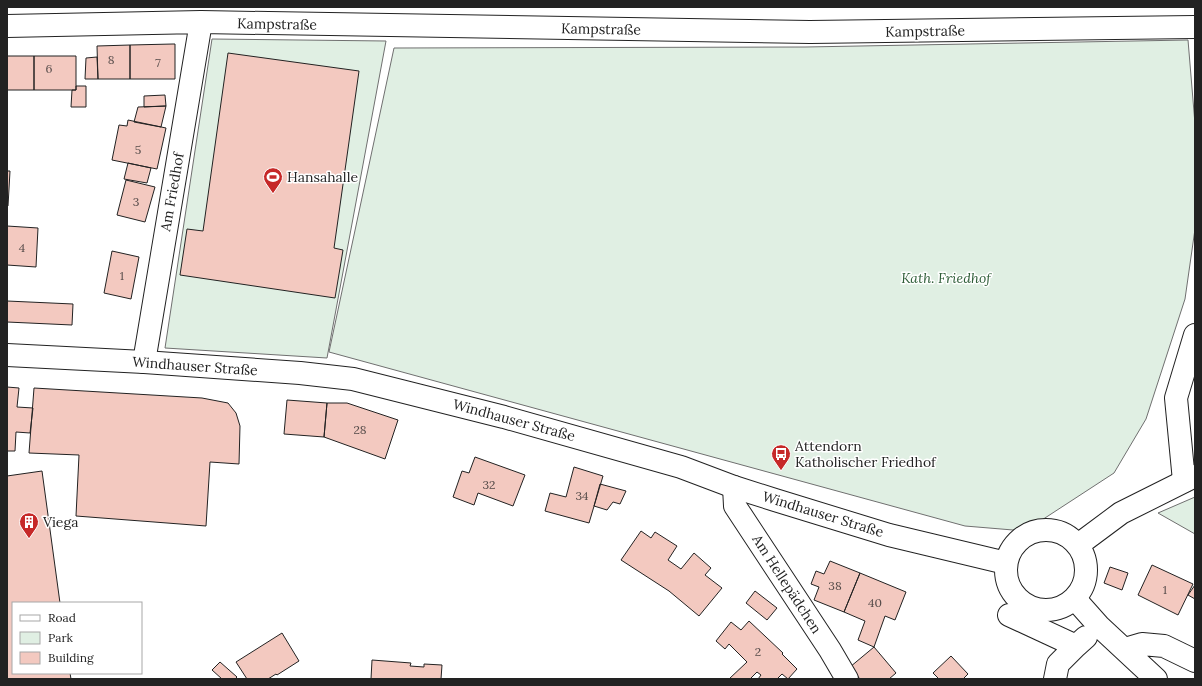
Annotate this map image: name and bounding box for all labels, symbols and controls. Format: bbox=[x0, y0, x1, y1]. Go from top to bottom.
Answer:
street label: Kampstraße bbox=[237, 14, 317, 34]
street label: Kampstraße bbox=[561, 19, 641, 39]
street label: Kampstraße bbox=[885, 21, 965, 41]
house number: 8 bbox=[108, 52, 115, 67]
house number: 7 bbox=[155, 55, 161, 70]
house number: 6 bbox=[46, 61, 53, 76]
house number: 5 bbox=[135, 142, 141, 157]
street label: Am Friedhof bbox=[156, 150, 188, 234]
sports icon: Hansahalle bbox=[262, 166, 284, 194]
place label: Hansahalle bbox=[287, 168, 358, 186]
house number: 3 bbox=[133, 194, 140, 209]
house number: 4 bbox=[19, 240, 26, 255]
house number: 1 bbox=[120, 268, 124, 283]
park label: Kath. Friedhof bbox=[901, 269, 992, 287]
street label: Windhauser Straße bbox=[132, 353, 259, 379]
street label: Windhauser Straße bbox=[451, 395, 577, 445]
house number: 28 bbox=[353, 422, 367, 437]
place label: Attendorn Katholischer Friedhof bbox=[794, 437, 937, 471]
bus stop icon: Attendorn Katholischer Friedhof bbox=[770, 443, 792, 471]
house number: 32 bbox=[482, 477, 496, 492]
street label: Windhauser Straße bbox=[760, 487, 886, 541]
house number: 34 bbox=[575, 488, 589, 503]
building icon: Viega bbox=[18, 511, 40, 539]
place label: Viega bbox=[42, 513, 78, 531]
street label: Am Hellepädchen bbox=[748, 530, 826, 637]
house number: 38 bbox=[828, 578, 842, 593]
house number: 1 bbox=[1163, 582, 1167, 597]
house number: 40 bbox=[868, 595, 882, 610]
legend bbox=[12, 602, 142, 674]
text: Road bbox=[48, 610, 76, 625]
text: Park bbox=[48, 630, 74, 645]
house number: 2 bbox=[755, 644, 761, 659]
text: Building bbox=[48, 650, 94, 665]

